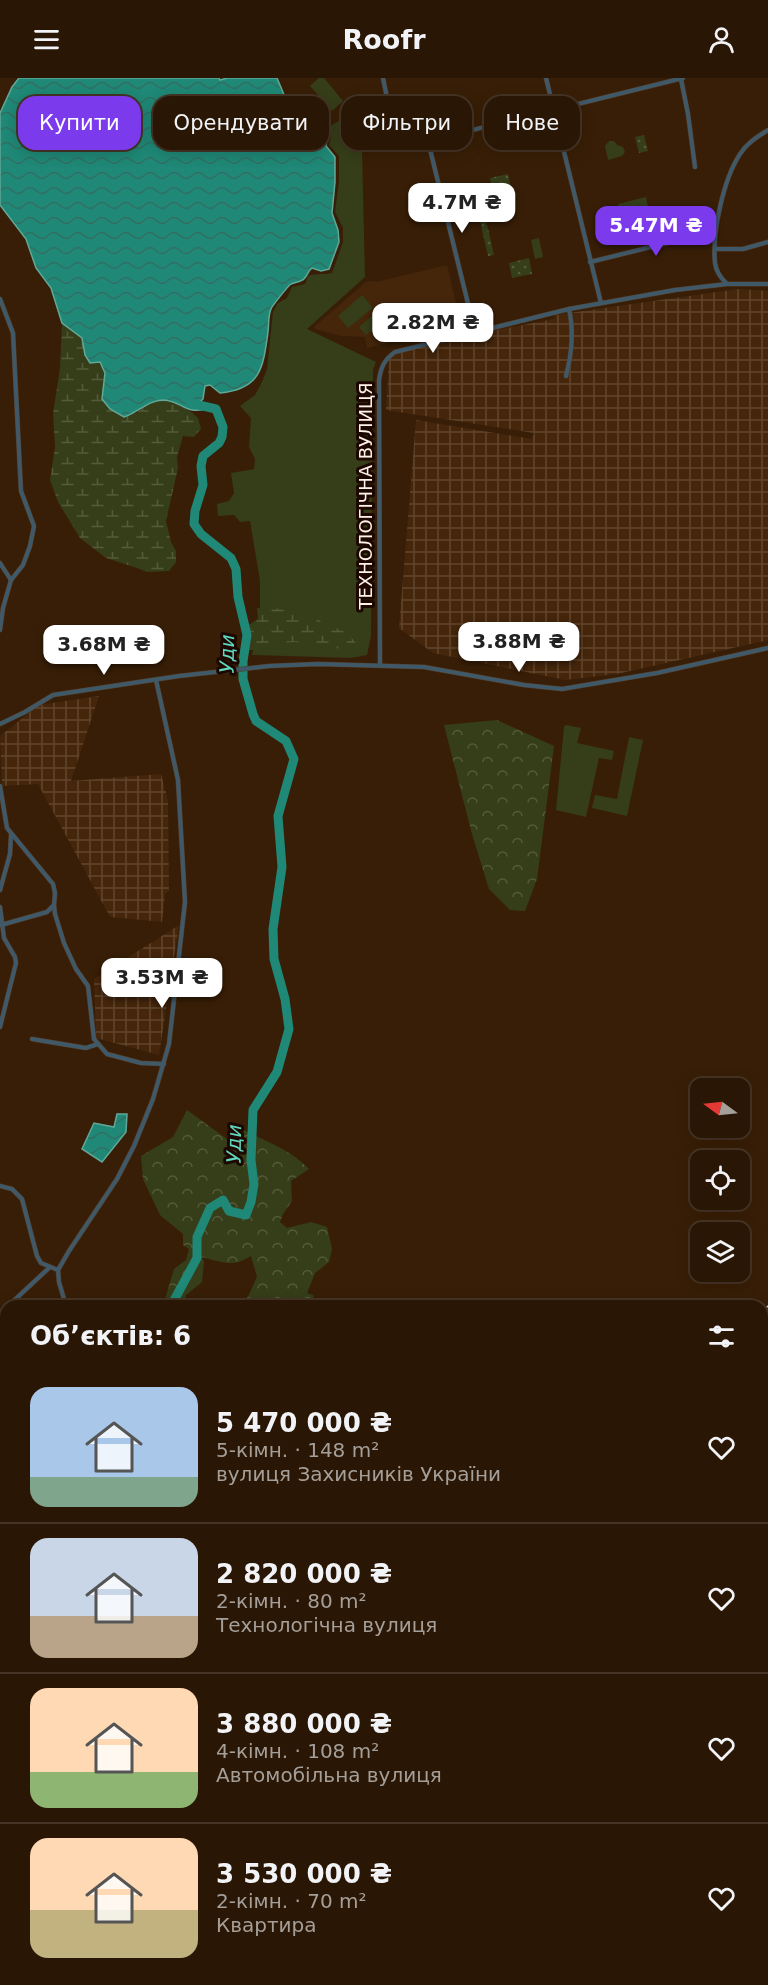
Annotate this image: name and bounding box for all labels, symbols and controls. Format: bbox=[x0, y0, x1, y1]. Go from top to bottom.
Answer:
icon: menu bbox=[30, 23, 63, 56]
icon: person bbox=[705, 23, 738, 56]
text: Roofr bbox=[343, 24, 425, 55]
chip: Купити bbox=[18, 96, 141, 150]
chip: Орендувати bbox=[153, 96, 329, 150]
chip: Фільтри bbox=[341, 96, 472, 150]
chip: Нове bbox=[484, 96, 580, 150]
pin: 4.7M ₴ bbox=[413, 183, 511, 234]
text: 4.7M ₴ bbox=[422, 190, 502, 214]
pin: 5.47M ₴ bbox=[601, 206, 711, 257]
text: 5.47M ₴ bbox=[609, 213, 703, 237]
pin: 2.82M ₴ bbox=[378, 303, 488, 354]
text: 2.82M ₴ bbox=[386, 310, 480, 334]
street label: ТЕХНОЛОГІЧНА ВУЛИЦЯ bbox=[355, 382, 376, 611]
pin: 3.88M ₴ bbox=[464, 622, 574, 673]
pin: 3.68M ₴ bbox=[49, 625, 159, 676]
text: 3.88M ₴ bbox=[472, 629, 566, 653]
text: 3.68M ₴ bbox=[57, 632, 151, 656]
water label: Уди bbox=[215, 634, 239, 674]
pin: 3.53M ₴ bbox=[107, 958, 217, 1009]
text: 3.53M ₴ bbox=[115, 965, 209, 989]
north arrow bbox=[690, 1078, 750, 1138]
map controls bbox=[690, 1078, 750, 1282]
water label: Уди bbox=[222, 1124, 246, 1164]
button: locate bbox=[690, 1150, 750, 1210]
button: layers bbox=[690, 1222, 750, 1282]
icon: filters bbox=[705, 1320, 738, 1353]
text: Об’єктів: 6 bbox=[30, 1321, 191, 1351]
text: 5 470 000 ₴ bbox=[216, 1408, 392, 1438]
icon: home bbox=[78, 1411, 150, 1483]
icon: heart bbox=[705, 1431, 738, 1464]
text: 5-кімн. · 148 m² bbox=[216, 1438, 379, 1462]
text: вулиця Захисників України bbox=[216, 1462, 501, 1486]
text: 2 820 000 ₴ bbox=[216, 1559, 392, 1589]
icon: home bbox=[78, 1562, 150, 1634]
icon: heart bbox=[705, 1582, 738, 1615]
text: 2-кімн. · 80 m² bbox=[216, 1589, 366, 1613]
text: Технологічна вулиця bbox=[216, 1613, 437, 1637]
text: 3 880 000 ₴ bbox=[216, 1709, 392, 1739]
icon: home bbox=[78, 1712, 150, 1784]
icon: heart bbox=[705, 1732, 738, 1765]
text: 4-кімн. · 108 m² bbox=[216, 1739, 379, 1763]
text: Автомобільна вулиця bbox=[216, 1763, 442, 1787]
text: 3 530 000 ₴ bbox=[216, 1859, 392, 1889]
icon: home bbox=[78, 1862, 150, 1934]
icon: heart bbox=[705, 1882, 738, 1915]
text: 2-кімн. · 70 m² bbox=[216, 1889, 366, 1913]
text: Квартира bbox=[216, 1913, 317, 1937]

